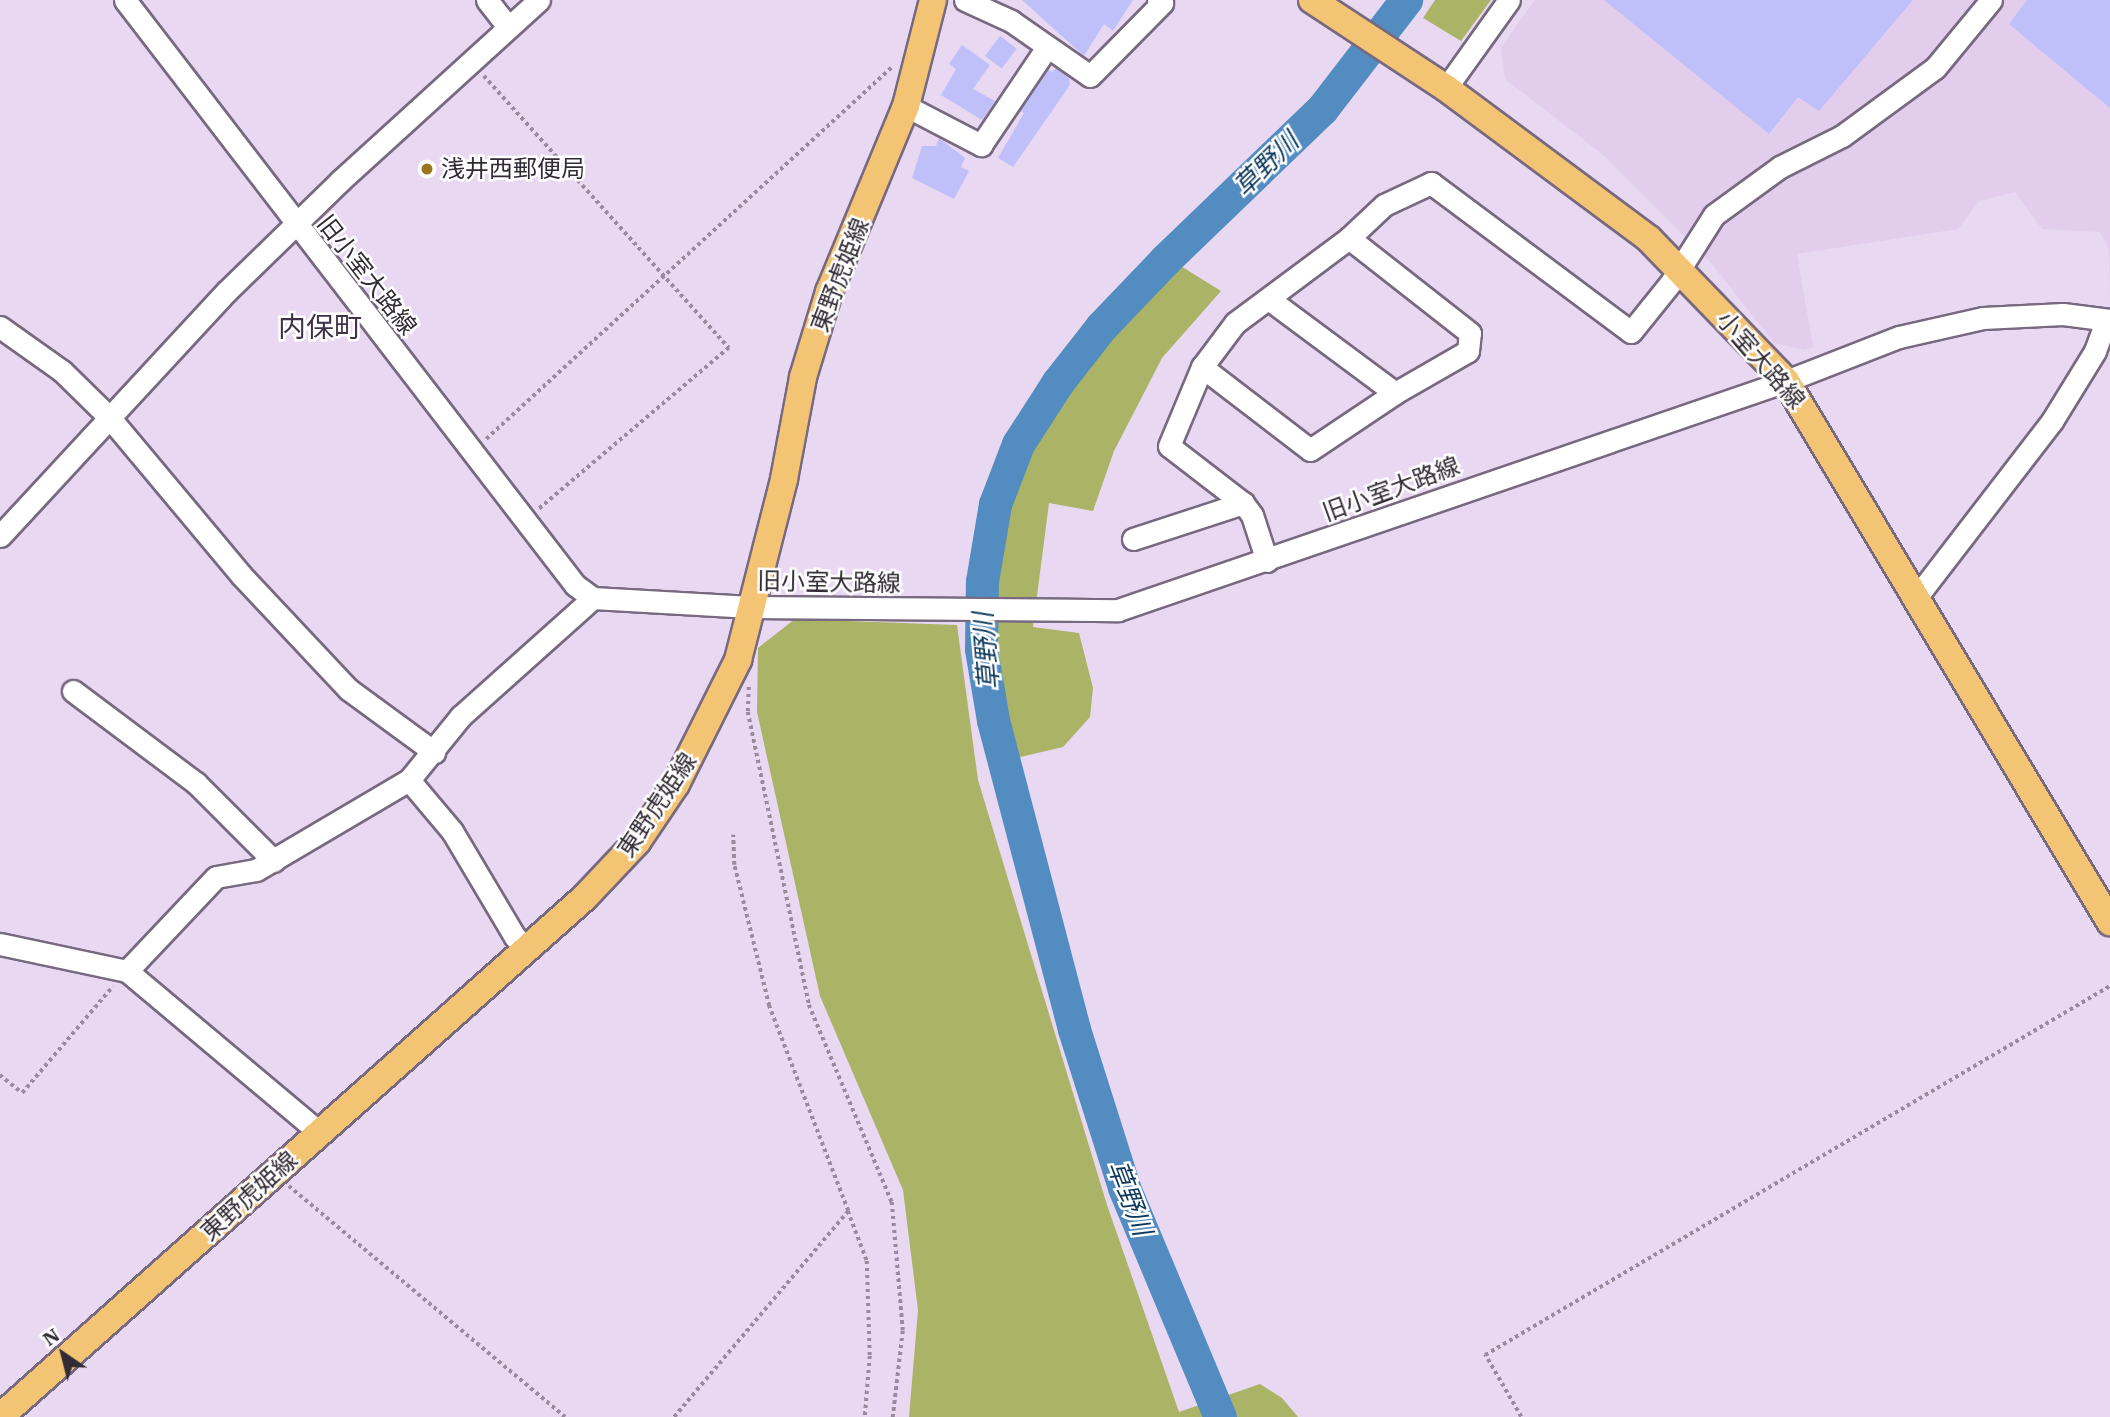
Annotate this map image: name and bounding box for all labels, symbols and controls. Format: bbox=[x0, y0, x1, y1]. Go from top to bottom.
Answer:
water label: 草野川 bbox=[1227, 126, 1305, 202]
place label: 浅井西郵便局 bbox=[441, 155, 585, 183]
marker: 浅井西郵便局 bbox=[419, 161, 435, 177]
street label: 旧小室大路線 bbox=[311, 209, 423, 341]
street label: 東野虎姫線 bbox=[805, 214, 875, 336]
street label: 小室大路線 bbox=[1711, 305, 1811, 415]
district label: 内保町 bbox=[278, 310, 362, 344]
street label: 旧小室大路線 bbox=[1318, 451, 1464, 527]
street label: 旧小室大路線 bbox=[757, 566, 901, 598]
water label: 草野川 bbox=[967, 611, 1005, 691]
street label: 東野虎姫線 bbox=[612, 747, 702, 863]
street label: 東野虎姫線 bbox=[195, 1145, 303, 1247]
water label: 草野川 bbox=[1101, 1156, 1159, 1240]
north arrow bbox=[28, 1319, 98, 1389]
text: N bbox=[38, 1323, 64, 1351]

